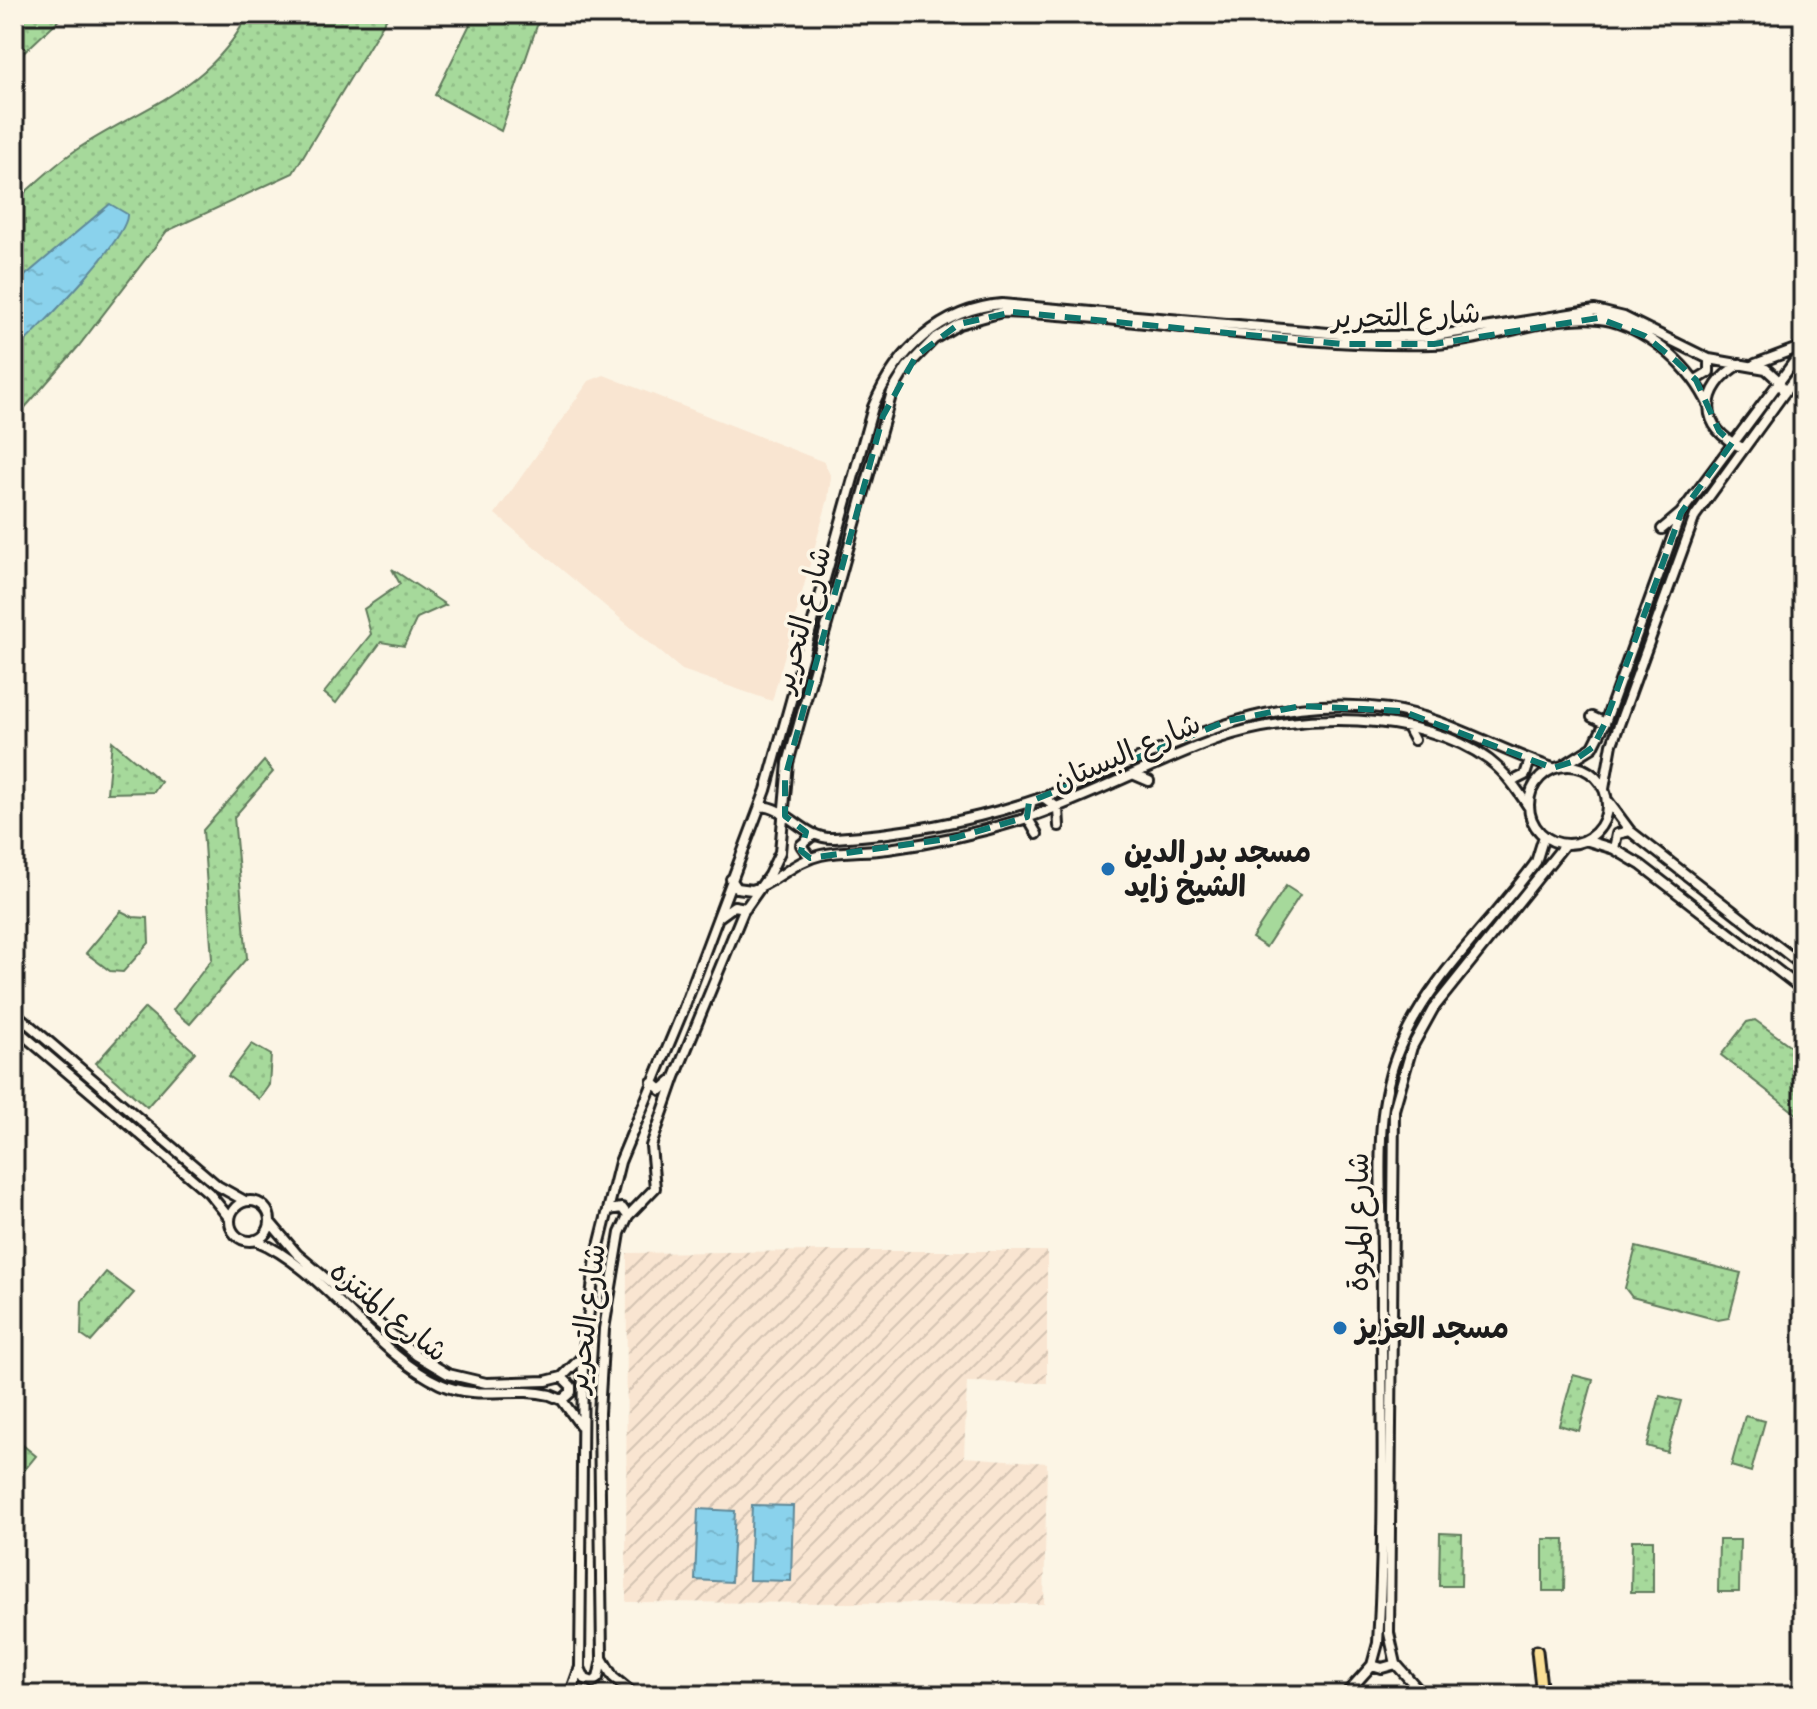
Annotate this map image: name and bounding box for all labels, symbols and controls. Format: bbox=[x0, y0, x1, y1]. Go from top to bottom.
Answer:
street label: شارع التحرير bbox=[1328, 293, 1481, 339]
street label: شارع التحرير bbox=[764, 542, 842, 700]
street label: شارع البستان bbox=[1046, 704, 1207, 802]
place label: مسجد بدر الدين الشيخ زايد bbox=[1124, 833, 1311, 905]
marker: مسجد بدر الدين الشيخ زايد bbox=[1099, 860, 1117, 878]
street label: شارع المروة bbox=[1339, 1152, 1379, 1292]
street label: شارع التحرير bbox=[558, 1242, 616, 1398]
street label: شارع المنتزه bbox=[321, 1252, 456, 1372]
place label: مسجد العزيز bbox=[1353, 1309, 1509, 1346]
marker: مسجد العزيز bbox=[1331, 1319, 1349, 1337]

